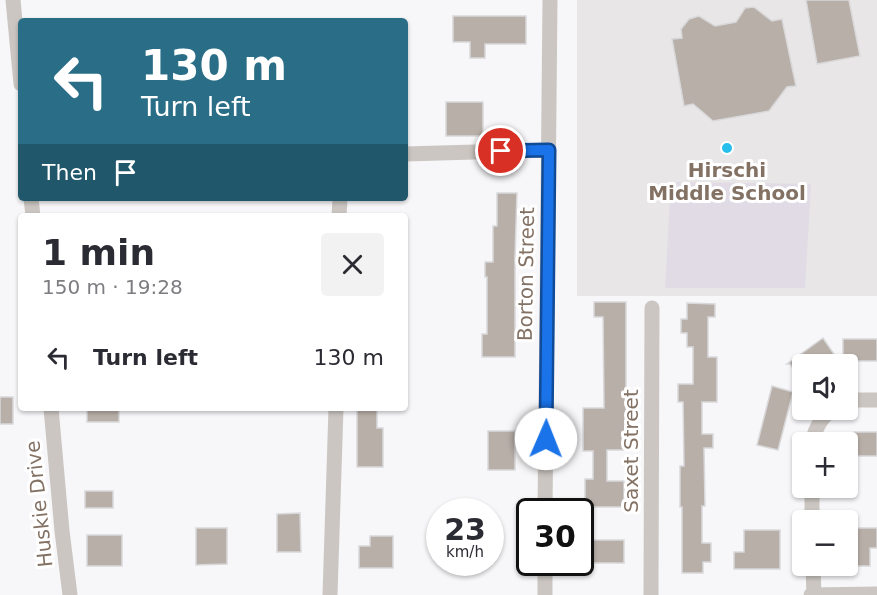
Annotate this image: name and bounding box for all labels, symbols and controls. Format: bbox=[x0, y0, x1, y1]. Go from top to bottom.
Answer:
text: 130 m bbox=[141, 41, 287, 90]
icon: left bbox=[42, 42, 120, 120]
text: Turn left bbox=[141, 91, 251, 122]
pin bbox=[475, 125, 526, 176]
icon: arrive bbox=[484, 134, 517, 167]
marker: Hirschi Middle School bbox=[720, 141, 734, 155]
icon: arrive bbox=[109, 156, 142, 189]
place label: Hirschi Middle School bbox=[648, 158, 806, 205]
text: Then bbox=[42, 160, 97, 185]
street label: Borton Street bbox=[513, 207, 539, 341]
text: 1 min bbox=[42, 232, 155, 273]
button: close bbox=[321, 233, 384, 296]
text: 150 m · 19:28 bbox=[42, 275, 183, 299]
icon: left bbox=[42, 341, 75, 374]
text: Turn left bbox=[93, 345, 198, 370]
text: 130 m bbox=[314, 345, 384, 370]
map controls bbox=[792, 354, 858, 576]
button: sound bbox=[792, 354, 858, 420]
street label: Saxet Street bbox=[619, 389, 643, 513]
position arrow bbox=[514, 407, 578, 471]
button: + bbox=[792, 432, 858, 498]
street label: Huskie Drive bbox=[20, 439, 58, 569]
speed limit sign: 30 bbox=[516, 498, 594, 576]
button: − bbox=[792, 510, 858, 576]
text: 23 bbox=[444, 512, 486, 547]
text: km/h bbox=[446, 543, 484, 561]

